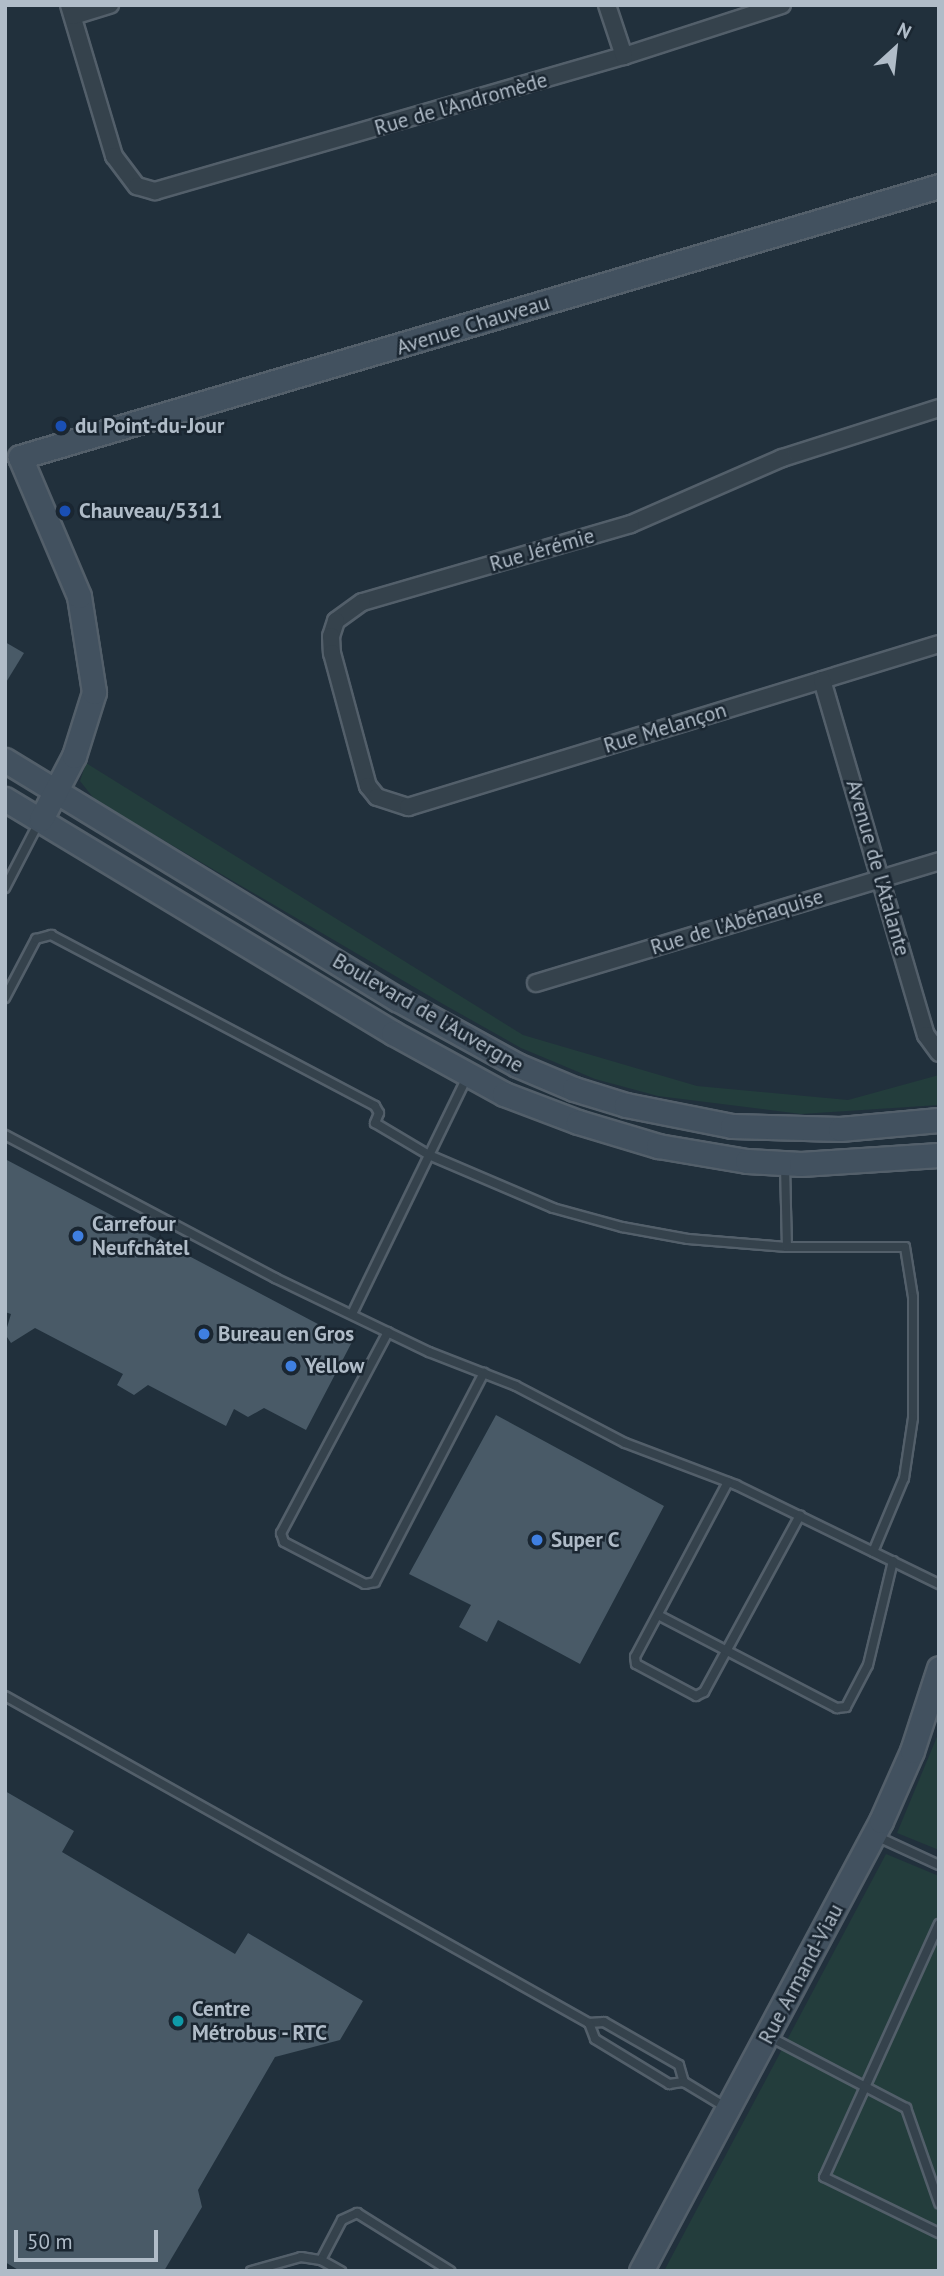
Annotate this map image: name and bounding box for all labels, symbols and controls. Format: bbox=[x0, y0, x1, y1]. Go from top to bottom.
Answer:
north arrow bbox=[860, 14, 930, 84]
text: N bbox=[894, 17, 916, 44]
street label: Rue de l'Andromède bbox=[372, 67, 550, 141]
street label: Avenue Chauveau bbox=[393, 290, 553, 360]
place label: du Point-du-Jour bbox=[75, 413, 224, 439]
marker: du Point-du-Jour bbox=[53, 418, 69, 434]
place label: Chauveau/5311 bbox=[79, 498, 222, 524]
marker: Chauveau/5311 bbox=[57, 503, 73, 519]
street label: Rue Jérémie bbox=[487, 523, 597, 577]
street label: Rue Melançon bbox=[601, 697, 729, 759]
street label: Avenue de l'Atalante bbox=[841, 777, 915, 959]
street label: Rue de l'Abénaquise bbox=[647, 884, 827, 960]
street label: Boulevard de l'Auvergne bbox=[328, 948, 528, 1078]
place label: Carrefour Neufchâtel bbox=[92, 1211, 189, 1261]
marker: Carrefour Neufchâtel bbox=[70, 1228, 86, 1244]
place label: Bureau en Gros bbox=[218, 1321, 354, 1347]
marker: Bureau en Gros bbox=[196, 1326, 212, 1342]
place label: Yellow bbox=[305, 1353, 364, 1379]
marker: Yellow bbox=[283, 1358, 299, 1374]
place label: Super C bbox=[551, 1527, 620, 1553]
marker: Super C bbox=[529, 1532, 545, 1548]
street label: Rue Armand-Viau bbox=[753, 1899, 849, 2049]
place label: Centre Métrobus - RTC bbox=[192, 1996, 330, 2046]
marker: Centre Métrobus - RTC bbox=[170, 2013, 186, 2029]
scale bar bbox=[18, 2216, 161, 2260]
text: 50 m bbox=[27, 2228, 73, 2255]

